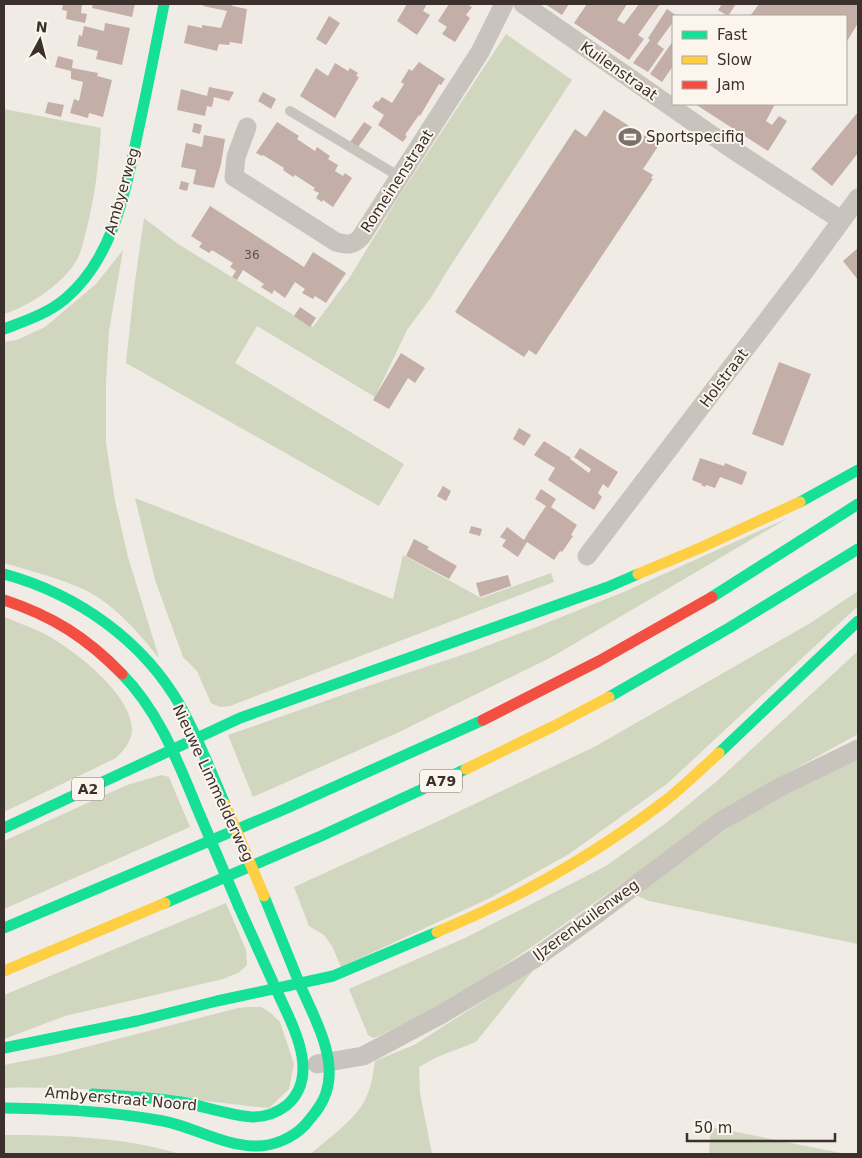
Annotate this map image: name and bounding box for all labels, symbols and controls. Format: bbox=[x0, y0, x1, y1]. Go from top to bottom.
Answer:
north arrow bbox=[15, 15, 65, 65]
legend bbox=[672, 15, 847, 105]
text: N bbox=[35, 18, 48, 36]
text: Fast bbox=[717, 26, 747, 44]
street label: Kuilenstraat bbox=[577, 38, 661, 104]
text: Slow bbox=[717, 51, 752, 69]
text: Jam bbox=[716, 76, 745, 94]
sports icon: Sportspecifiq bbox=[617, 124, 643, 150]
street label: Romeinenstraat bbox=[357, 126, 437, 236]
place label: Sportspecifiq bbox=[646, 128, 744, 146]
street label: Ambyerweg bbox=[101, 145, 143, 237]
house number: 36 bbox=[244, 248, 260, 262]
street label: Holstraat bbox=[696, 345, 752, 411]
street label: Nieuwe Limmelderweg bbox=[169, 701, 257, 865]
road number: A79 bbox=[420, 769, 462, 792]
road number: A2 bbox=[72, 778, 104, 801]
street label: IJzerenkuilenweg bbox=[530, 876, 642, 964]
street label: Ambyerstraat Noord bbox=[44, 1083, 198, 1115]
scale bar bbox=[687, 1110, 834, 1142]
text: 50 m bbox=[694, 1119, 732, 1137]

